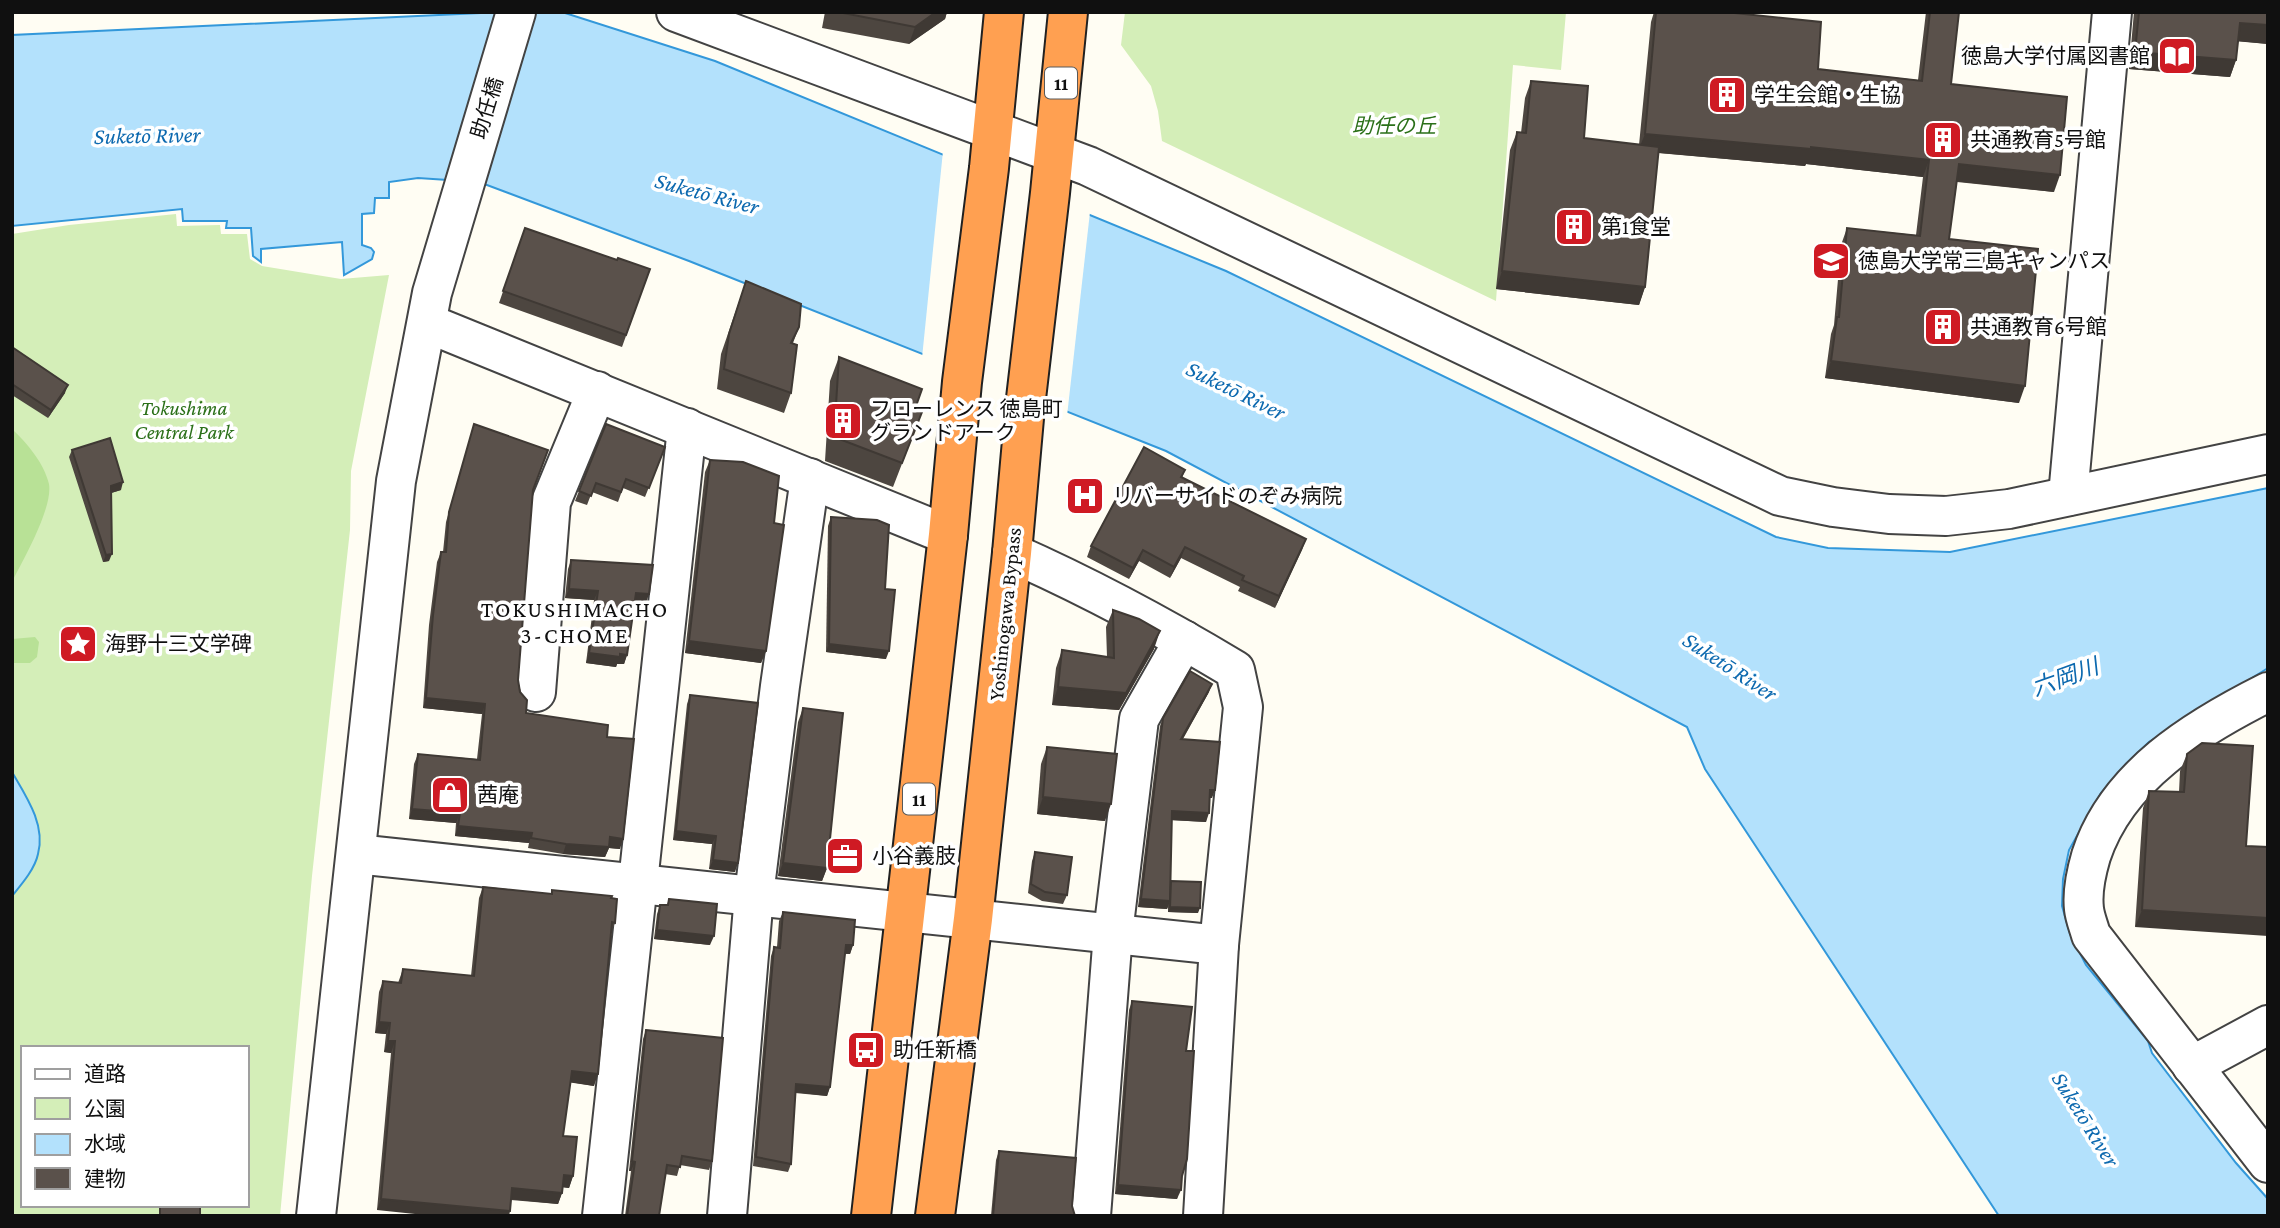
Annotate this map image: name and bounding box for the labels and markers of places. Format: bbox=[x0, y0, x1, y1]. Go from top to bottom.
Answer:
library icon: 徳島大学付属図書館 bbox=[2156, 35, 2198, 77]
place label: 徳島大学付属図書館 bbox=[1961, 44, 2150, 68]
building icon: 学生会館・生協 bbox=[1706, 74, 1748, 116]
place label: 学生会館・生協 bbox=[1754, 83, 1901, 107]
building icon: 共通教育5号館 bbox=[1922, 119, 1964, 161]
place label: 共通教育5号館 bbox=[1970, 128, 2106, 152]
building icon: 第1食堂 bbox=[1553, 206, 1595, 248]
place label: 第1食堂 bbox=[1601, 215, 1671, 239]
school or university icon: 徳島大学常三島キャンパス bbox=[1810, 240, 1852, 282]
place label: 徳島大学常三島キャンパス bbox=[1858, 249, 2110, 273]
building icon: 共通教育6号館 bbox=[1922, 306, 1964, 348]
place label: 共通教育6号館 bbox=[1970, 315, 2107, 339]
place label: フローレンス 徳島町 グランドアーク bbox=[870, 397, 1063, 445]
building icon: フローレンス 徳島町 グランドアーク bbox=[822, 400, 864, 442]
hospital icon: リバーサイドのぞみ病院 bbox=[1064, 475, 1106, 517]
place label: リバーサイドのぞみ病院 bbox=[1112, 484, 1343, 508]
place icon: 海野十三文学碑 bbox=[57, 623, 99, 665]
place label: 海野十三文学碑 bbox=[105, 632, 252, 656]
shop icon: 茜庵 bbox=[429, 774, 471, 816]
place label: 茜庵 bbox=[477, 783, 519, 807]
office icon: 小谷義肢 bbox=[824, 835, 866, 877]
place label: 小谷義肢 bbox=[872, 844, 956, 868]
bus stop icon: 助任新橋 bbox=[845, 1029, 887, 1071]
place label: 助任新橋 bbox=[893, 1038, 977, 1062]

